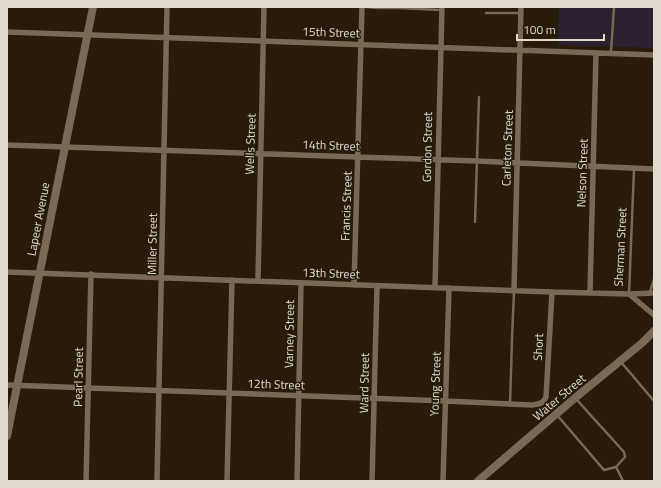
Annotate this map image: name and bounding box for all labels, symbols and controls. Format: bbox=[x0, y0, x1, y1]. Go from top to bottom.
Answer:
scale bar bbox=[517, 16, 604, 42]
text: 100 m bbox=[523, 20, 556, 39]
street label: 15th Street bbox=[302, 21, 361, 43]
street label: Carleton Street bbox=[496, 109, 518, 186]
street label: Gordon Street bbox=[417, 111, 437, 182]
street label: Wells Street bbox=[239, 112, 261, 175]
street label: 14th Street bbox=[302, 134, 361, 156]
street label: Nelson Street bbox=[571, 137, 593, 208]
street label: Francis Street bbox=[335, 170, 357, 241]
street label: Lapeer Avenue bbox=[22, 181, 54, 257]
street label: Sherman Street bbox=[608, 206, 632, 287]
street label: Miller Street bbox=[142, 212, 162, 275]
street label: 13th Street bbox=[302, 262, 361, 284]
street label: Varney Street bbox=[279, 299, 299, 368]
street label: Short bbox=[528, 332, 548, 361]
street label: Pearl Street bbox=[68, 346, 88, 407]
street label: Young Street bbox=[424, 351, 446, 417]
street label: Ward Street bbox=[354, 352, 374, 413]
street label: Water Street bbox=[528, 368, 590, 425]
street label: 12th Street bbox=[247, 373, 306, 395]

